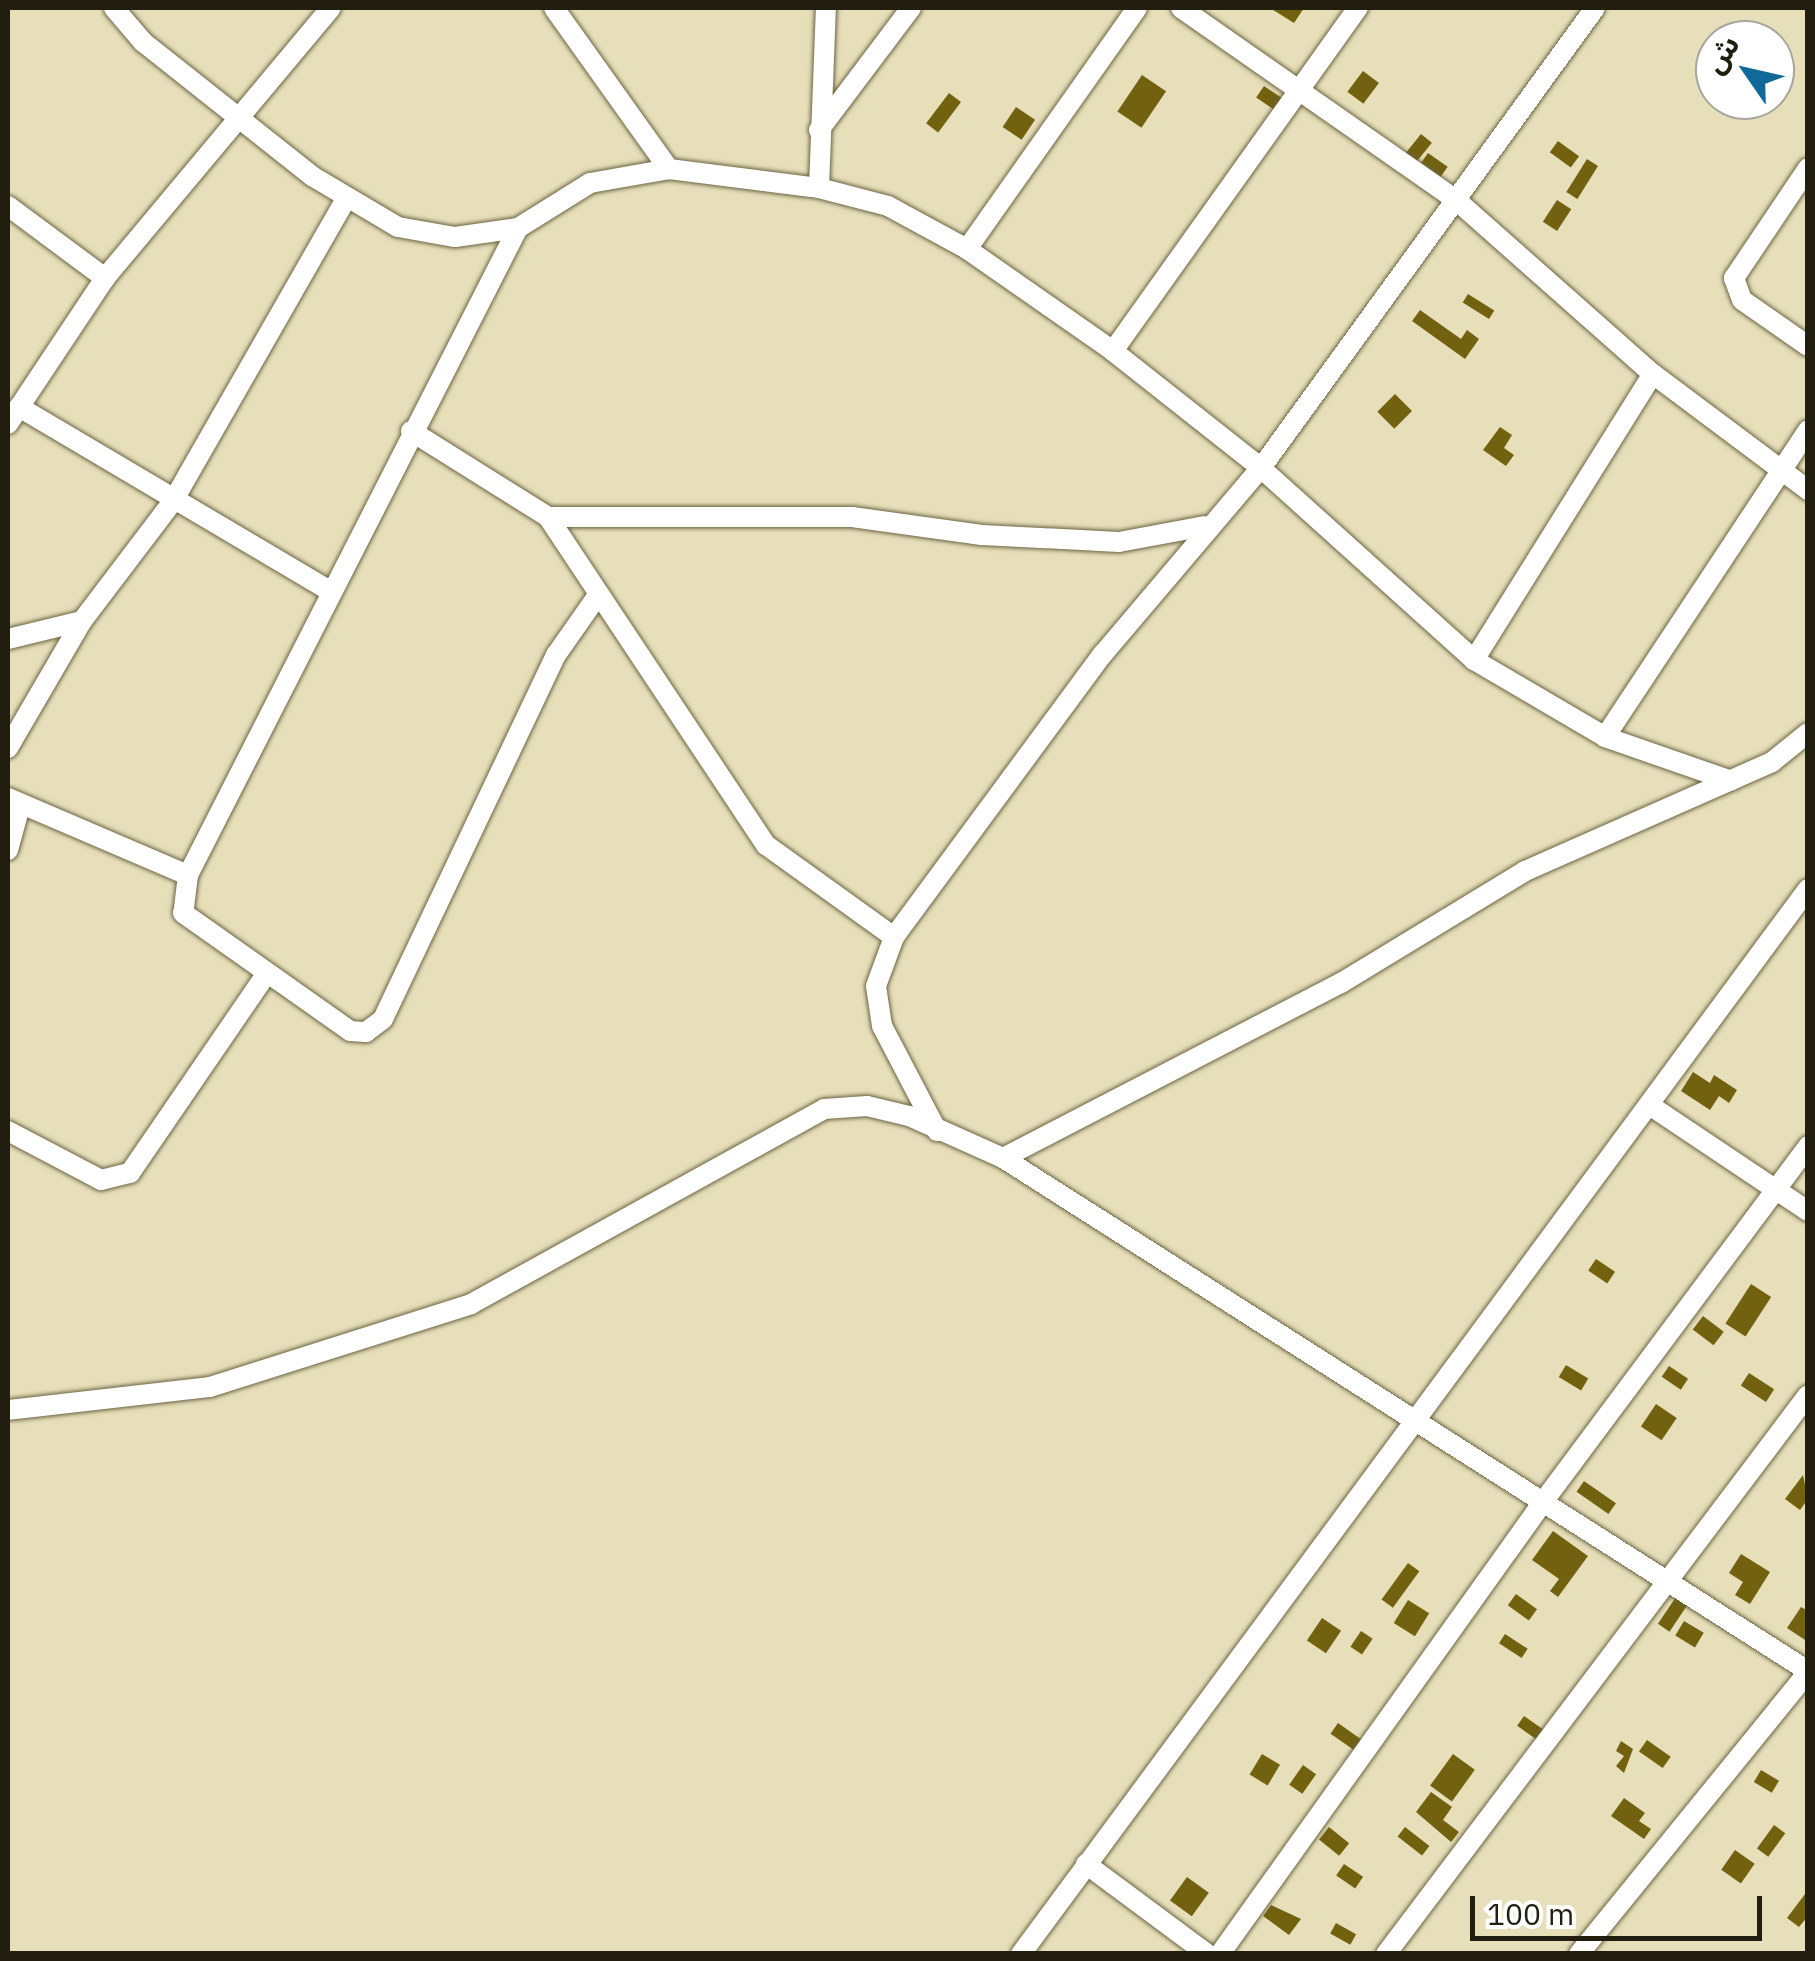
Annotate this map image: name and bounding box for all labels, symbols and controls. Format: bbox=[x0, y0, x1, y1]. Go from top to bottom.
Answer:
north arrow bbox=[1695, 20, 1795, 120]
text: ش bbox=[1695, 28, 1747, 80]
scale bar bbox=[1475, 1876, 1768, 1938]
text: 100 m bbox=[1487, 1894, 1574, 1933]

